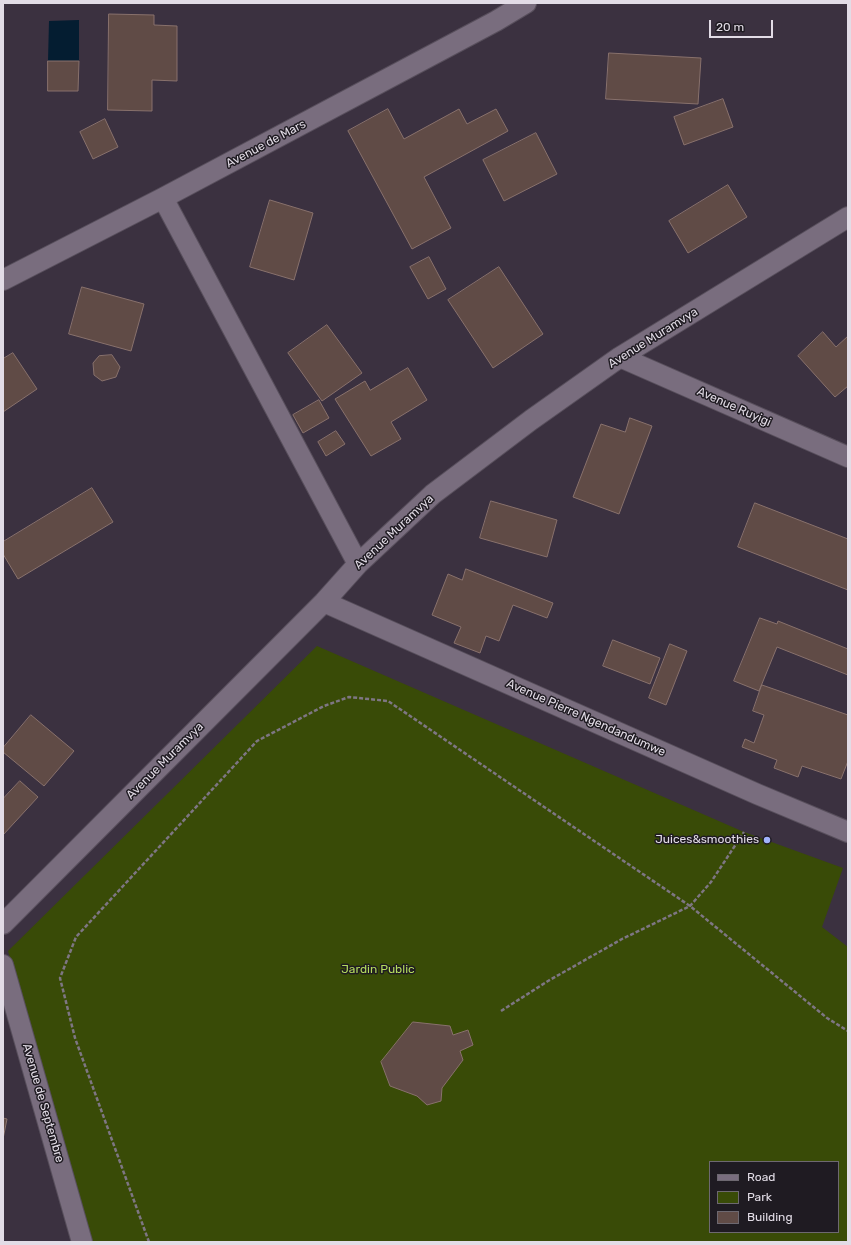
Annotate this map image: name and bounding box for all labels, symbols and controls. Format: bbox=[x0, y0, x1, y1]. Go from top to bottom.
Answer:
scale bar bbox=[711, 12, 775, 38]
text: 20 m bbox=[716, 20, 744, 34]
street label: Avenue de Mars bbox=[224, 117, 308, 171]
street label: Avenue Muramvya bbox=[606, 305, 700, 371]
street label: Avenue Ruyigi bbox=[695, 384, 773, 430]
street label: Avenue Muramvya bbox=[351, 492, 437, 572]
street label: Avenue Pierre Ngendandumwe bbox=[504, 676, 668, 760]
street label: Avenue Muramvya bbox=[124, 720, 206, 802]
place label: Juices&smoothies bbox=[655, 833, 759, 847]
marker: Juices&smoothies bbox=[762, 835, 772, 845]
park label: Jardin Public bbox=[341, 963, 415, 977]
street label: Avenue de Septembre bbox=[19, 1042, 67, 1164]
legend bbox=[709, 1161, 839, 1233]
text: Road bbox=[747, 1170, 775, 1184]
text: Park bbox=[747, 1190, 772, 1204]
text: Building bbox=[747, 1210, 793, 1224]

